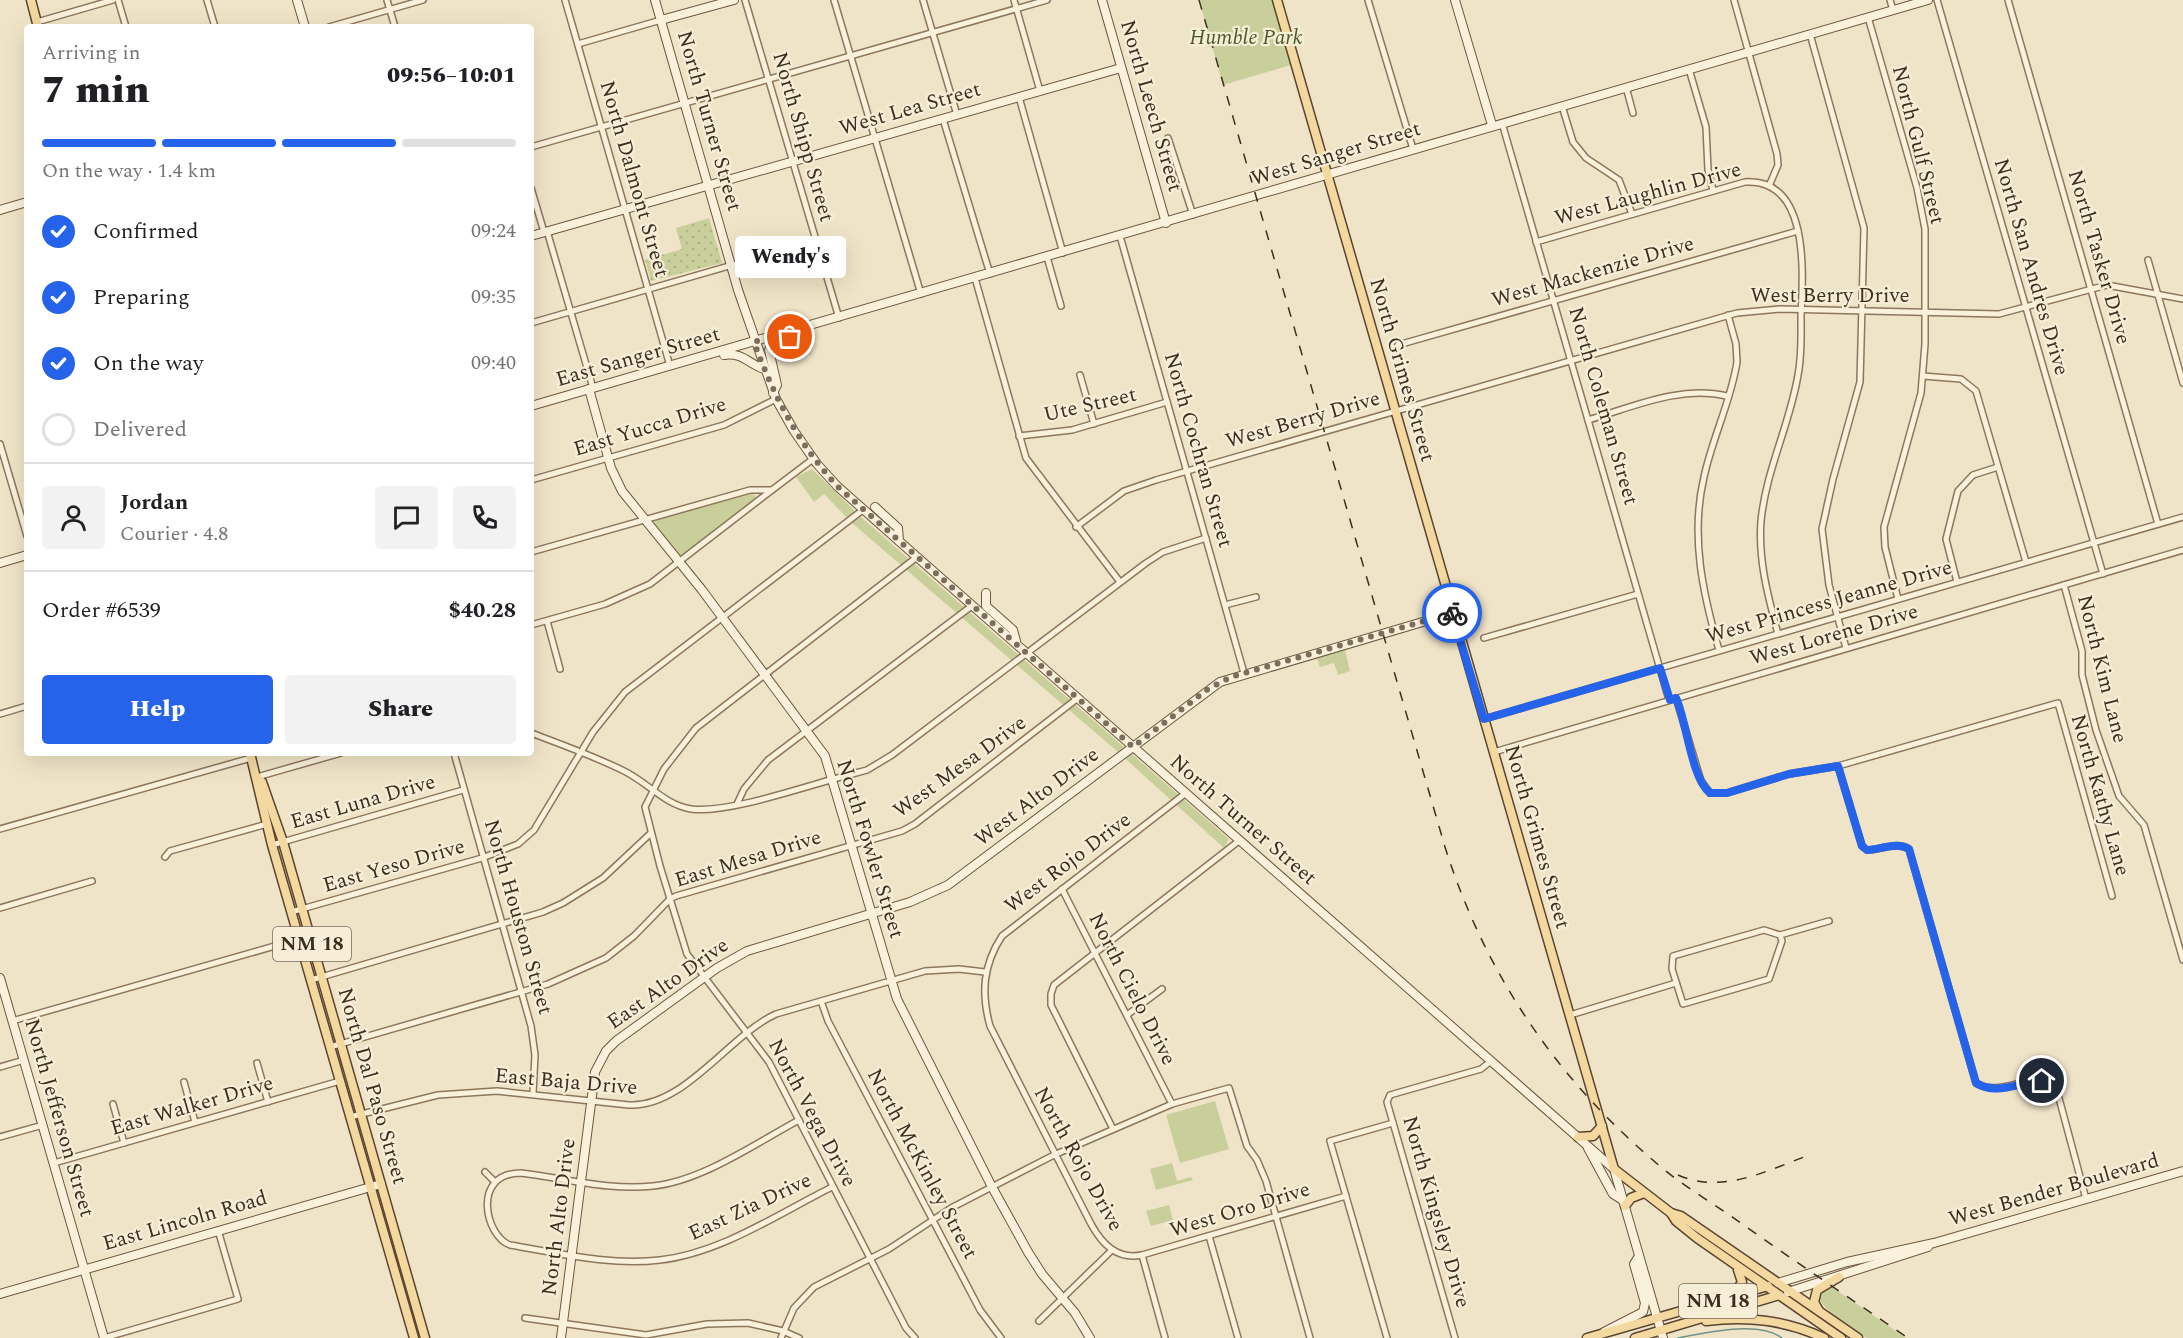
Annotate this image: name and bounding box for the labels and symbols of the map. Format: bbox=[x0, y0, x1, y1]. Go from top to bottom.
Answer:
street label: North Leech Street bbox=[1111, 16, 1191, 196]
park label: Humble Park bbox=[1189, 22, 1303, 54]
street label: North Turner Street bbox=[668, 27, 750, 215]
street label: North Shipp Street bbox=[763, 48, 843, 226]
street label: North Gulf Street bbox=[1883, 62, 1953, 228]
street label: West Lea Street bbox=[835, 73, 985, 145]
street label: North Dalmont Street bbox=[591, 77, 677, 281]
street label: West Sanger Street bbox=[1247, 113, 1425, 195]
street label: West Laughlin Drive bbox=[1551, 154, 1745, 234]
street label: North San Andres Drive bbox=[1985, 155, 2077, 379]
street label: North Tasker Drive bbox=[2059, 166, 2139, 348]
street label: West Mackenzie Drive bbox=[1488, 228, 1698, 316]
callout: Wendy's bbox=[734, 235, 846, 277]
street label: North Grimes Street bbox=[1360, 274, 1444, 466]
street label: West Berry Drive bbox=[1750, 280, 1910, 312]
street label: North Coleman Street bbox=[1559, 303, 1647, 509]
pin bbox=[764, 311, 815, 362]
street label: East Sanger Street bbox=[552, 318, 724, 396]
street label: North Cochran Street bbox=[1155, 349, 1241, 551]
street label: Ute Street bbox=[1040, 379, 1140, 431]
street label: West Berry Drive bbox=[1222, 383, 1384, 457]
street label: East Yucca Drive bbox=[570, 389, 730, 465]
street label: West Princess Jeanne Drive bbox=[1702, 551, 1956, 653]
courier bbox=[1422, 583, 1482, 643]
street label: North Kim Lane bbox=[2068, 591, 2136, 747]
street label: West Lorene Drive bbox=[1746, 596, 1922, 674]
street label: West Mesa Drive bbox=[887, 708, 1033, 826]
street label: North Kathy Lane bbox=[2062, 710, 2138, 880]
street label: West Alto Drive bbox=[968, 739, 1106, 855]
street label: North Grimes Street bbox=[1495, 741, 1579, 933]
street label: North Turner Street bbox=[1162, 747, 1324, 893]
street label: North Fowler Street bbox=[828, 755, 912, 943]
street label: East Luna Drive bbox=[287, 766, 439, 838]
street label: West Rojo Drive bbox=[998, 805, 1138, 921]
street label: North Houston Street bbox=[475, 816, 561, 1018]
street label: East Mesa Drive bbox=[671, 822, 825, 896]
street label: East Yeso Drive bbox=[319, 830, 469, 902]
street label: North Cielo Drive bbox=[1080, 907, 1184, 1071]
road number: NM 18 bbox=[273, 927, 351, 961]
street label: East Alto Drive bbox=[600, 930, 736, 1038]
street label: North Dal Paso Street bbox=[329, 984, 415, 1188]
street label: North Jefferson Street bbox=[15, 1015, 103, 1221]
street label: North Vega Drive bbox=[759, 1033, 865, 1193]
pin bbox=[2016, 1055, 2067, 1106]
street label: East Baja Drive bbox=[493, 1060, 639, 1104]
street label: North McKinley Street bbox=[858, 1063, 986, 1265]
street label: East Walker Drive bbox=[107, 1067, 277, 1145]
street label: North Rojo Drive bbox=[1025, 1081, 1131, 1237]
street label: North Kingsley Drive bbox=[1393, 1112, 1479, 1312]
street label: North Alto Drive bbox=[533, 1136, 585, 1298]
street label: West Bender Boulevard bbox=[1945, 1145, 2163, 1235]
street label: East Zia Drive bbox=[683, 1164, 817, 1250]
street label: West Oro Drive bbox=[1166, 1173, 1314, 1247]
street label: East Lincoln Road bbox=[99, 1182, 271, 1260]
road number: NM 18 bbox=[1679, 1284, 1757, 1318]

